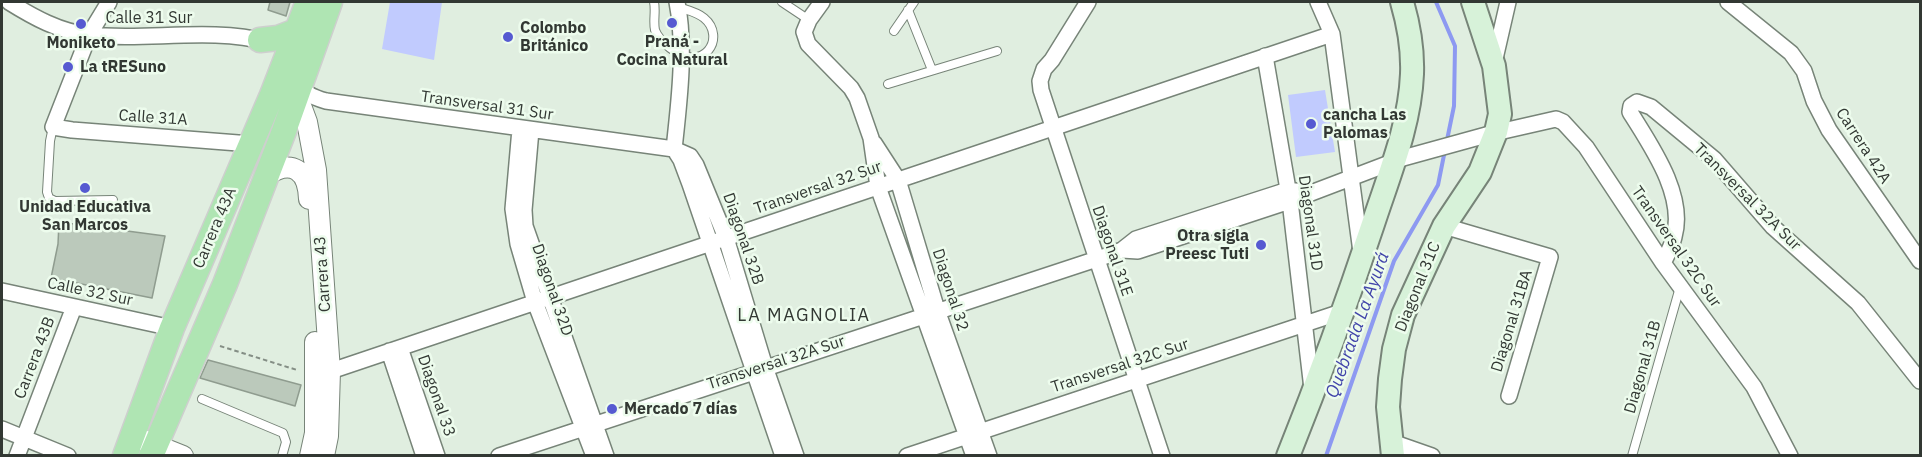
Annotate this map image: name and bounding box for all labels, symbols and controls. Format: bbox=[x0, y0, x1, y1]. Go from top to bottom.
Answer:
street label: Calle 31 Sur bbox=[106, 8, 192, 28]
marker: Praná - Cocina Natural bbox=[665, 16, 679, 30]
marker: Moniketo bbox=[74, 17, 88, 31]
place label: Colombo Británico bbox=[520, 18, 588, 56]
marker: Colombo Británico bbox=[501, 30, 515, 44]
place label: Praná - Cocina Natural bbox=[616, 32, 728, 70]
place label: Moniketo bbox=[46, 33, 116, 53]
place label: La tRESuno bbox=[80, 57, 166, 77]
marker: La tRESuno bbox=[61, 60, 75, 74]
street label: Transversal 31 Sur bbox=[420, 87, 554, 125]
street label: Carrera 42A bbox=[1831, 104, 1895, 188]
place label: cancha Las Palomas bbox=[1323, 105, 1406, 143]
street label: Calle 31A bbox=[118, 106, 188, 130]
marker: cancha Las Palomas bbox=[1304, 117, 1318, 131]
street label: Transversal 32A Sur bbox=[1689, 139, 1805, 255]
street label: Transversal 32 Sur bbox=[752, 157, 884, 219]
street label: Diagonal 31D bbox=[1294, 174, 1326, 272]
marker: Unidad Educativa San Marcos bbox=[78, 181, 92, 195]
street label: Transversal 32C Sur bbox=[1627, 183, 1725, 311]
street label: Carrera 43A bbox=[189, 184, 241, 272]
street label: Diagonal 32B bbox=[718, 190, 768, 288]
place label: Unidad Educativa San Marcos bbox=[19, 197, 151, 235]
street label: Diagonal 31E bbox=[1087, 203, 1137, 299]
place label: Otra sigla Preesc Tuti bbox=[1165, 226, 1249, 264]
street label: Carrera 43 bbox=[311, 235, 335, 313]
marker: Otra sigla Preesc Tuti bbox=[1254, 238, 1268, 252]
street label: Diagonal 31C bbox=[1391, 239, 1445, 335]
street label: Diagonal 32D bbox=[527, 241, 577, 339]
street label: Diagonal 32 bbox=[928, 246, 972, 334]
water label: Quebrada La Ayurá bbox=[1322, 249, 1394, 401]
street label: Diagonal 31BA bbox=[1487, 267, 1537, 375]
street label: Calle 32 Sur bbox=[46, 274, 134, 310]
district label: LA MAGNOLIA bbox=[737, 305, 871, 327]
street label: Carrera 43B bbox=[11, 314, 59, 402]
street label: Diagonal 31B bbox=[1621, 318, 1665, 416]
street label: Transversal 32A Sur bbox=[705, 332, 847, 394]
street label: Transversal 32C Sur bbox=[1049, 335, 1191, 397]
street label: Diagonal 33 bbox=[413, 352, 459, 440]
place label: Mercado 7 días bbox=[624, 399, 737, 419]
marker: Mercado 7 días bbox=[605, 402, 619, 416]

